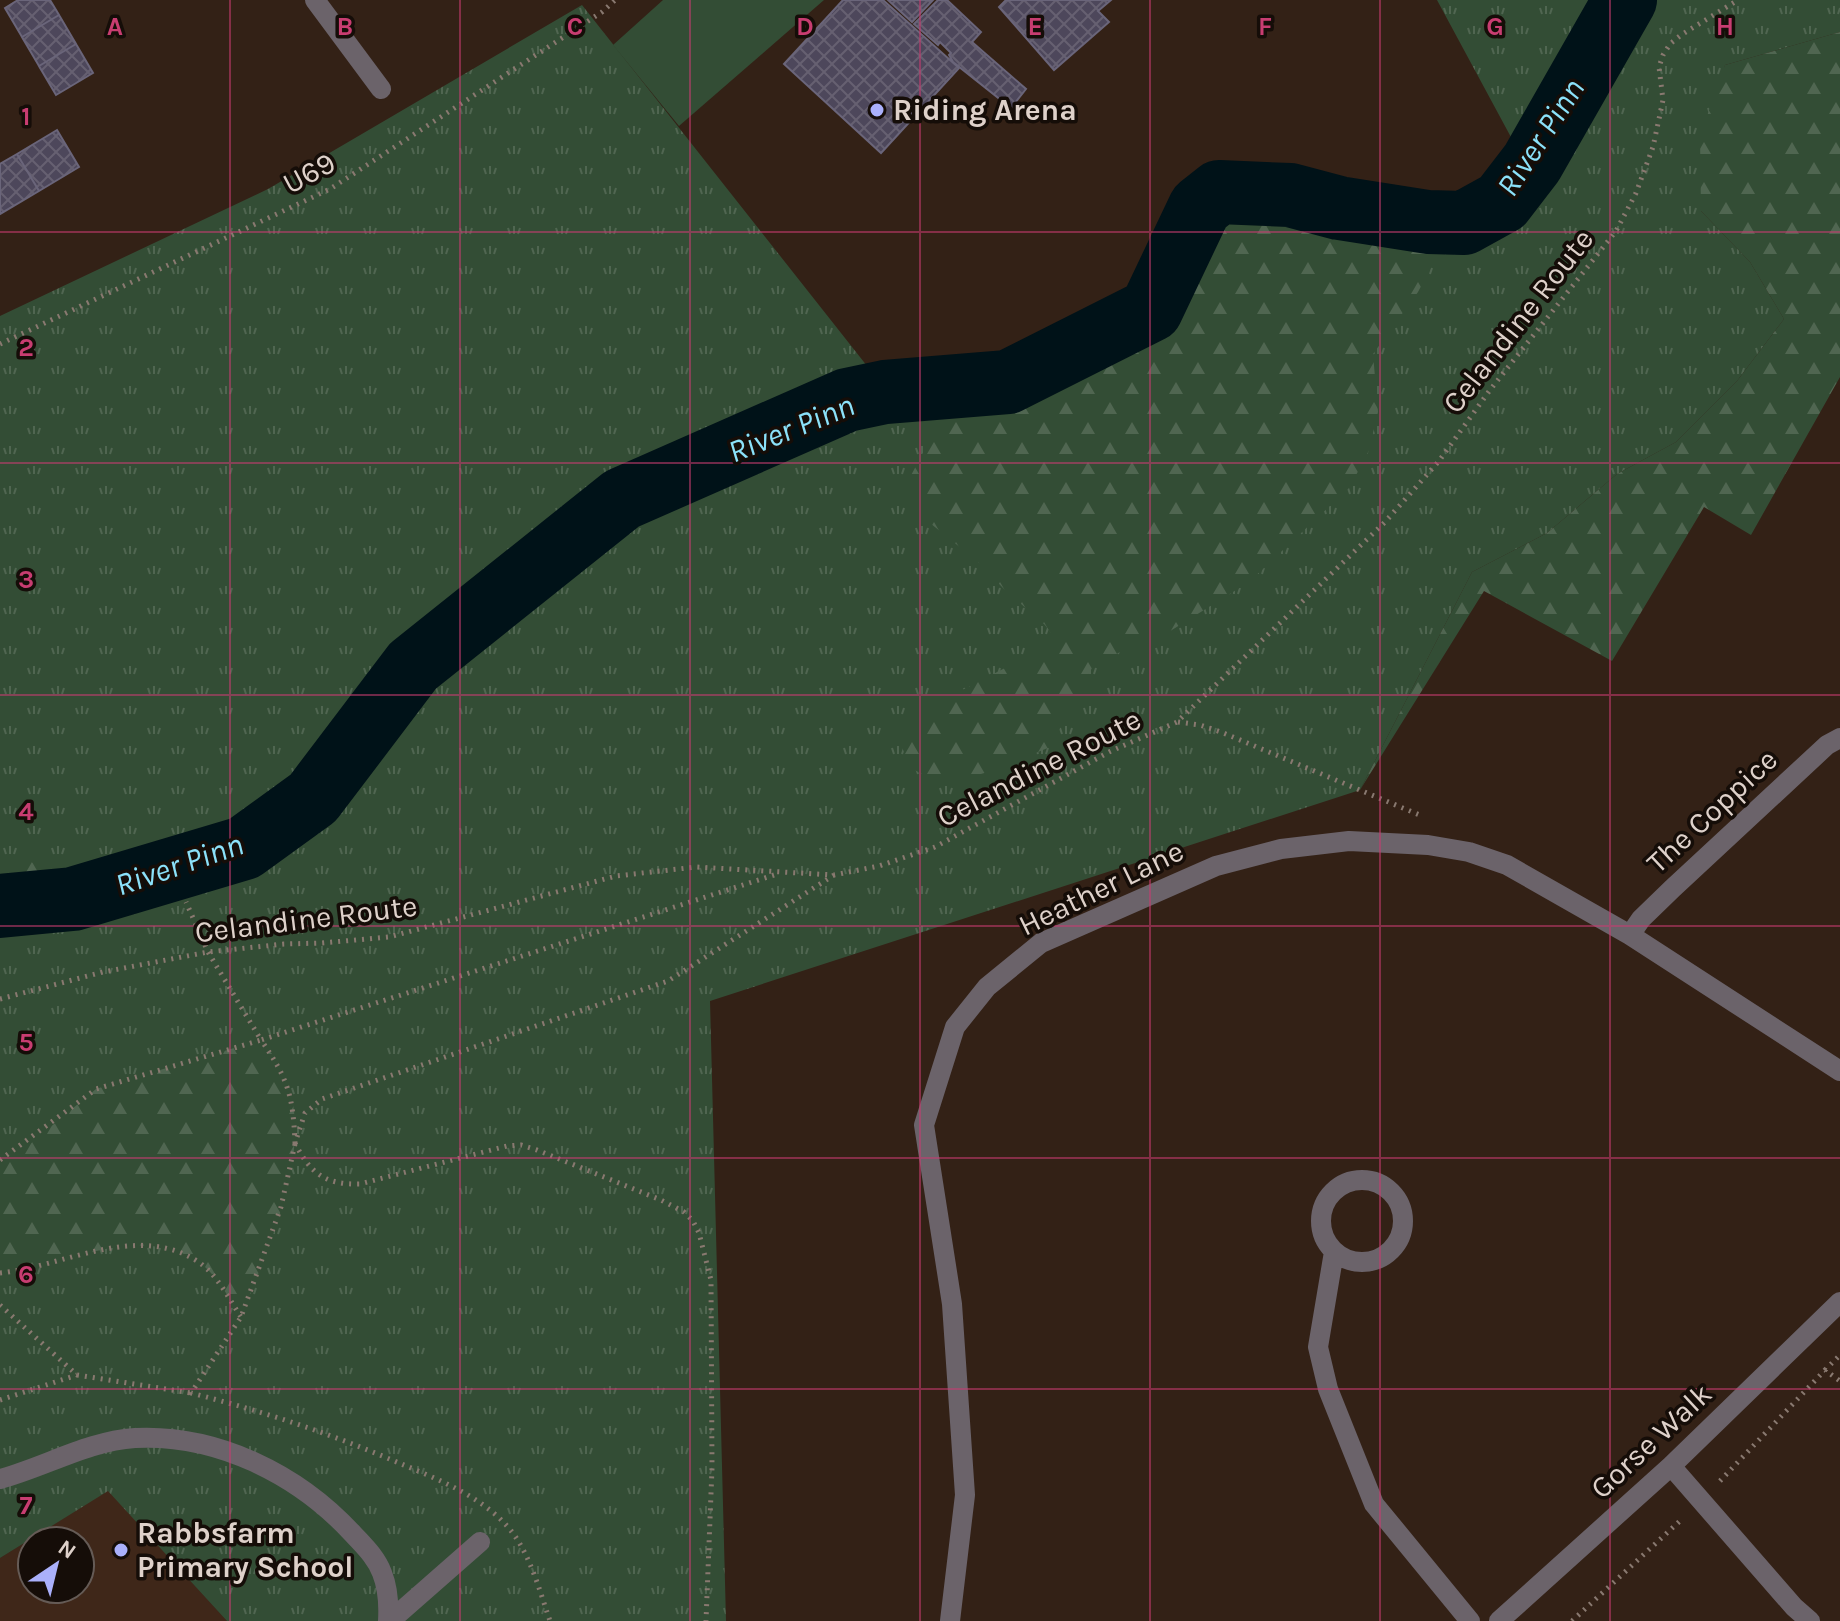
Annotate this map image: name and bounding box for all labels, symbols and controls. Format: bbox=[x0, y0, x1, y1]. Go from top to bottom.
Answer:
text: A bbox=[107, 11, 123, 42]
text: B bbox=[337, 11, 353, 42]
text: C bbox=[567, 11, 583, 42]
text: D bbox=[796, 11, 814, 42]
text: E bbox=[1027, 11, 1043, 42]
text: F bbox=[1258, 11, 1272, 42]
text: G bbox=[1486, 11, 1504, 42]
text: H bbox=[1716, 11, 1734, 42]
water label: River Pinn bbox=[1489, 72, 1592, 203]
place label: Riding Arena bbox=[893, 92, 1077, 128]
text: 1 bbox=[21, 101, 31, 132]
marker: Riding Arena bbox=[868, 101, 886, 119]
street label: U69 bbox=[277, 144, 341, 202]
street label: Celandine Route bbox=[1435, 222, 1601, 420]
text: 2 bbox=[18, 332, 34, 363]
water label: River Pinn bbox=[723, 386, 860, 470]
text: 3 bbox=[18, 564, 34, 595]
street label: Celandine Route bbox=[931, 701, 1147, 835]
street label: The Coppice bbox=[1639, 741, 1785, 881]
text: 4 bbox=[18, 796, 34, 827]
water label: River Pinn bbox=[110, 825, 248, 904]
street label: Heather Lane bbox=[1013, 833, 1189, 943]
street label: Celandine Route bbox=[193, 887, 419, 951]
text: 5 bbox=[18, 1027, 34, 1058]
text: 6 bbox=[18, 1259, 34, 1290]
street label: Gorse Walk bbox=[1583, 1376, 1719, 1506]
text: 7 bbox=[20, 1490, 33, 1521]
place label: Rabbsfarm Primary School bbox=[137, 1515, 353, 1585]
north arrow bbox=[16, 1525, 96, 1605]
text: N bbox=[53, 1534, 81, 1565]
marker: Rabbsfarm Primary School bbox=[112, 1541, 130, 1559]

